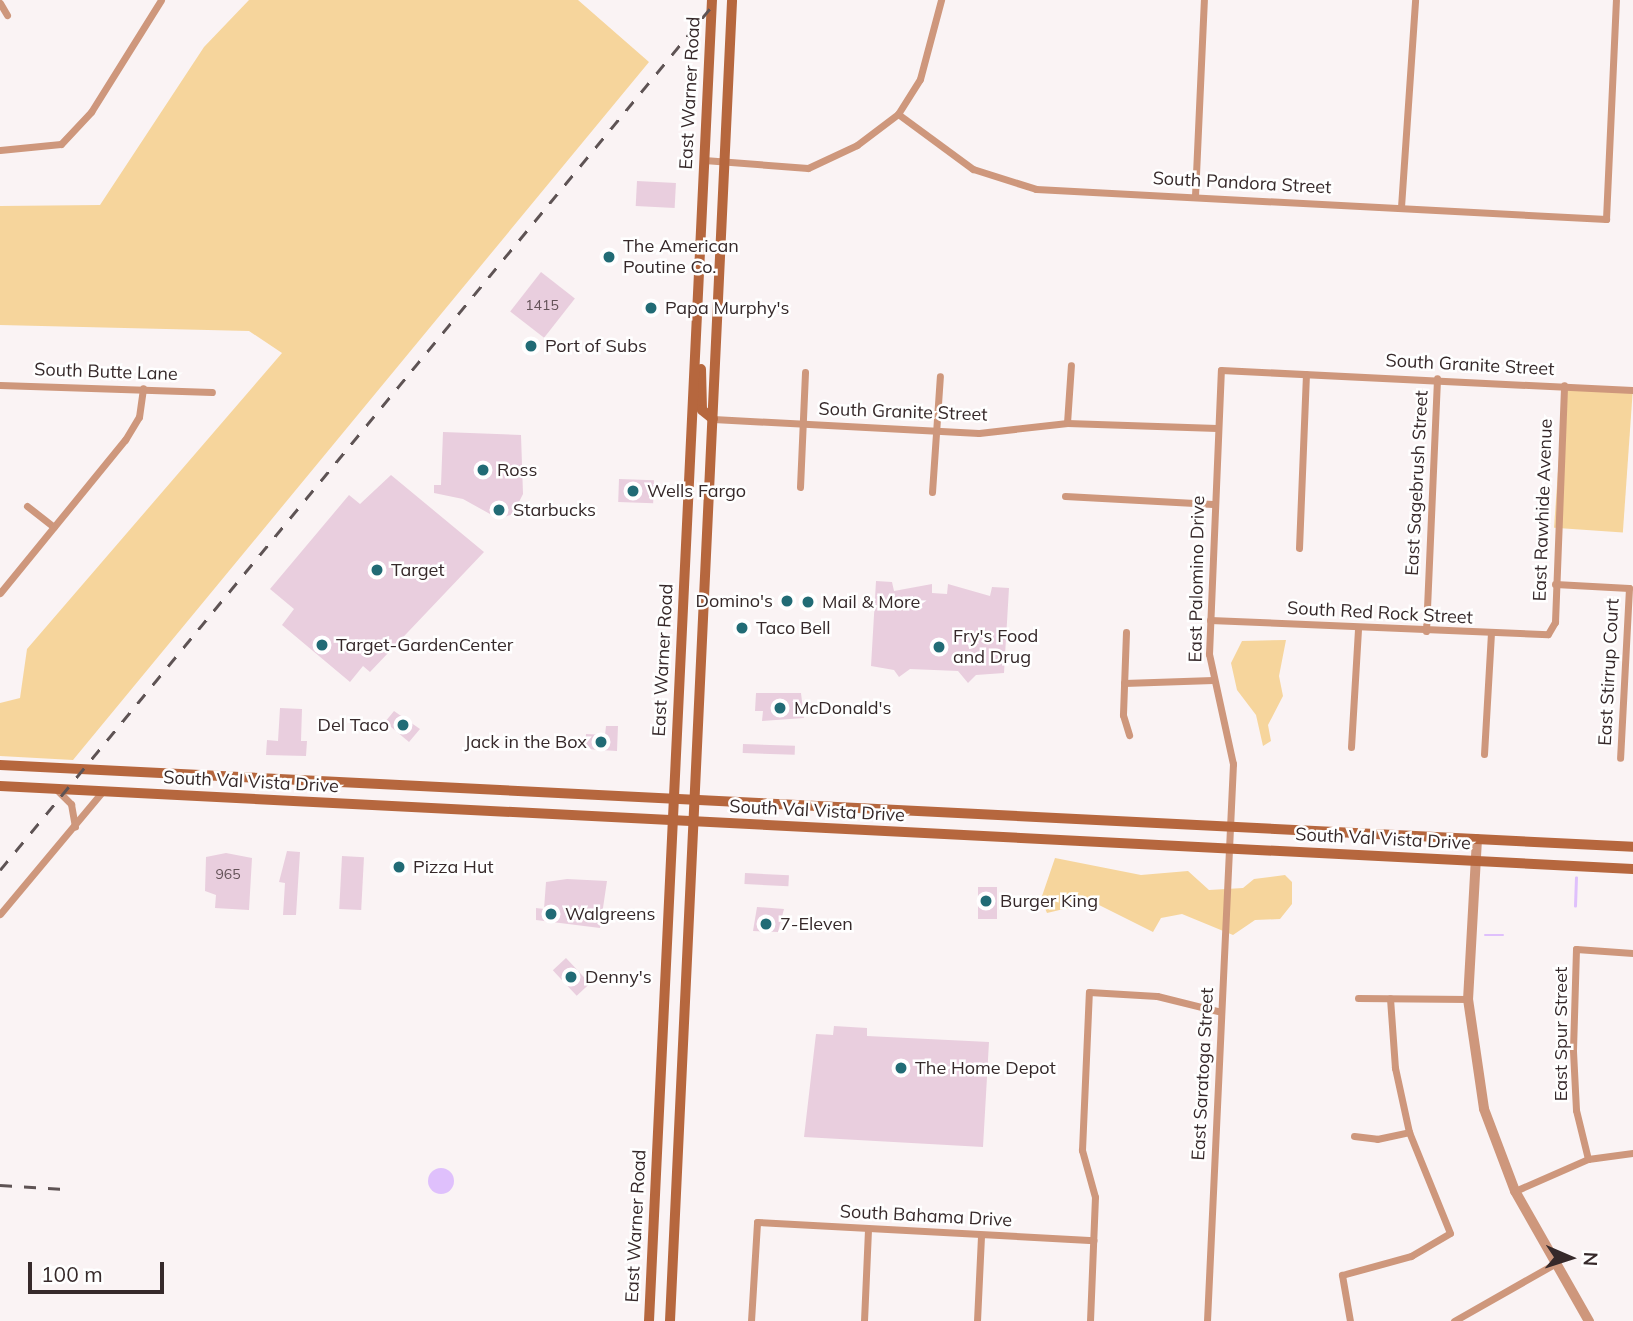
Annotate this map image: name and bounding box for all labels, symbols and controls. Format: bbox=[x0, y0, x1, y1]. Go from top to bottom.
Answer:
street label: East Warner Road bbox=[675, 16, 705, 170]
street label: South Pandora Street bbox=[1152, 168, 1332, 198]
place label: The American Poutine Co. bbox=[623, 236, 739, 278]
marker: The American Poutine Co. bbox=[601, 249, 617, 265]
house number: 1415 bbox=[525, 297, 559, 313]
place label: Papa Murphy's bbox=[665, 297, 789, 319]
marker: Papa Murphy's bbox=[643, 300, 659, 316]
place label: Port of Subs bbox=[545, 335, 647, 357]
marker: Port of Subs bbox=[523, 338, 539, 354]
street label: South Granite Street bbox=[1385, 350, 1555, 380]
street label: South Butte Lane bbox=[34, 359, 178, 385]
street label: East Sagebrush Street bbox=[1401, 390, 1433, 576]
street label: South Granite Street bbox=[818, 398, 988, 426]
street label: East Rawhide Avenue bbox=[1529, 418, 1557, 602]
place label: Ross bbox=[497, 459, 537, 481]
marker: Ross bbox=[475, 462, 491, 478]
place label: Wells Fargo bbox=[647, 480, 746, 502]
marker: Wells Fargo bbox=[625, 483, 641, 499]
street label: East Palomino Drive bbox=[1185, 495, 1209, 663]
place label: Starbucks bbox=[513, 499, 596, 521]
marker: Starbucks bbox=[491, 502, 507, 518]
place label: Target bbox=[391, 559, 445, 581]
marker: Target bbox=[369, 562, 385, 578]
street label: East Warner Road bbox=[648, 583, 678, 737]
place label: Domino's bbox=[695, 590, 773, 612]
place label: Mail & More bbox=[822, 591, 920, 613]
marker: Domino's bbox=[779, 593, 795, 609]
marker: Mail & More bbox=[800, 594, 816, 610]
street label: South Red Rock Street bbox=[1286, 597, 1474, 629]
street label: East Stirrup Court bbox=[1594, 598, 1624, 746]
place label: Taco Bell bbox=[756, 617, 831, 639]
marker: Taco Bell bbox=[734, 620, 750, 636]
place label: Fry's Food and Drug bbox=[953, 626, 1038, 668]
place label: Target-GardenCenter bbox=[336, 634, 513, 656]
marker: Target-GardenCenter bbox=[314, 637, 330, 653]
marker: Fry's Food and Drug bbox=[931, 639, 947, 655]
place label: McDonald's bbox=[794, 697, 891, 719]
marker: McDonald's bbox=[772, 700, 788, 716]
place label: Del Taco bbox=[317, 714, 389, 736]
marker: Del Taco bbox=[395, 717, 411, 733]
place label: Jack in the Box bbox=[465, 731, 587, 753]
marker: Jack in the Box bbox=[593, 734, 609, 750]
street label: South Val Vista Drive bbox=[163, 767, 339, 797]
street label: South Val Vista Drive bbox=[729, 796, 905, 826]
street label: South Val Vista Drive bbox=[1295, 824, 1471, 854]
place label: Pizza Hut bbox=[413, 856, 494, 878]
marker: Pizza Hut bbox=[391, 859, 407, 875]
house number: 965 bbox=[215, 866, 241, 882]
place label: Burger King bbox=[1000, 890, 1098, 912]
marker: Burger King bbox=[978, 893, 994, 909]
place label: Walgreens bbox=[565, 903, 655, 925]
marker: Walgreens bbox=[543, 906, 559, 922]
place label: 7-Eleven bbox=[780, 913, 853, 935]
marker: 7-Eleven bbox=[758, 916, 774, 932]
place label: Denny's bbox=[585, 966, 652, 988]
street label: East Spur Street bbox=[1550, 967, 1572, 1101]
marker: Denny's bbox=[563, 969, 579, 985]
street label: East Saratoga Street bbox=[1188, 987, 1218, 1161]
place label: The Home Depot bbox=[915, 1057, 1056, 1079]
marker: The Home Depot bbox=[893, 1060, 909, 1076]
street label: East Warner Road bbox=[621, 1149, 651, 1303]
street label: South Bahama Drive bbox=[839, 1201, 1013, 1231]
north arrow bbox=[1535, 1223, 1605, 1293]
scale bar bbox=[32, 1248, 168, 1292]
text: N bbox=[1579, 1251, 1603, 1267]
text: 100 m bbox=[41, 1261, 103, 1287]

